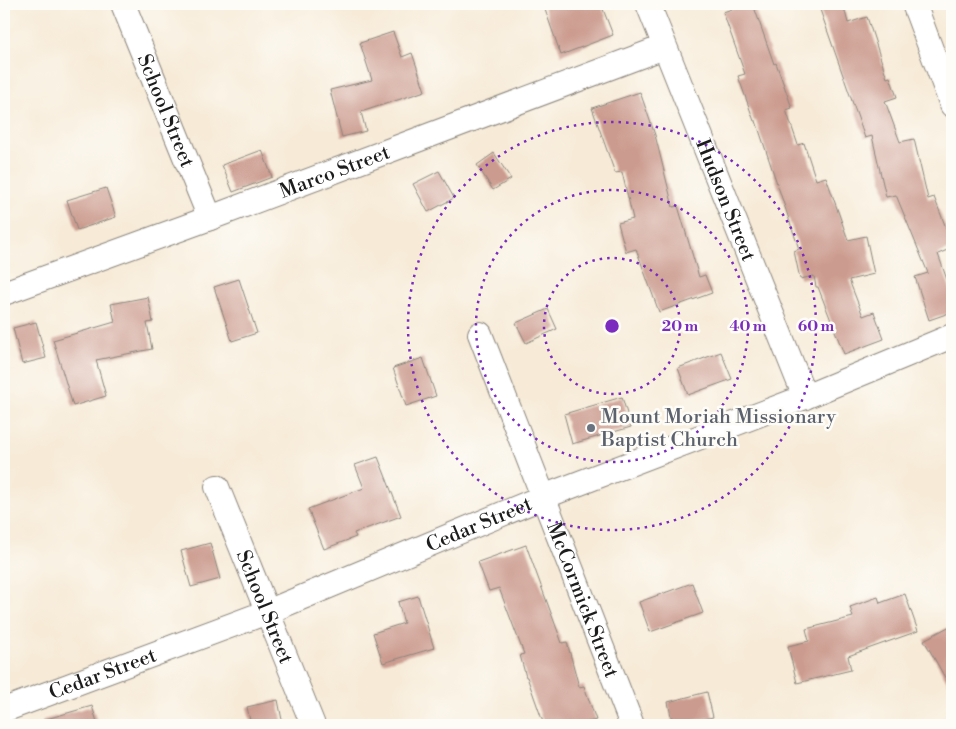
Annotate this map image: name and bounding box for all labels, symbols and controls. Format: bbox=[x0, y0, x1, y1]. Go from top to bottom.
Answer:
street label: School Street bbox=[131, 51, 199, 172]
street label: Hudson Street bbox=[689, 136, 760, 265]
street label: Marco Street bbox=[276, 140, 393, 205]
centre of rings bbox=[603, 317, 621, 335]
text: 20 m bbox=[662, 317, 699, 336]
text: 40 m bbox=[729, 317, 767, 336]
text: 60 m bbox=[798, 317, 835, 336]
place label: Mount Moriah Missionary Baptist Church bbox=[600, 405, 836, 453]
marker: Mount Moriah Missionary Baptist Church bbox=[585, 422, 597, 434]
street label: Cedar Street bbox=[423, 492, 536, 558]
street label: McCormick Street bbox=[540, 519, 623, 682]
street label: School Street bbox=[230, 547, 298, 668]
street label: Cedar Street bbox=[46, 643, 160, 706]

